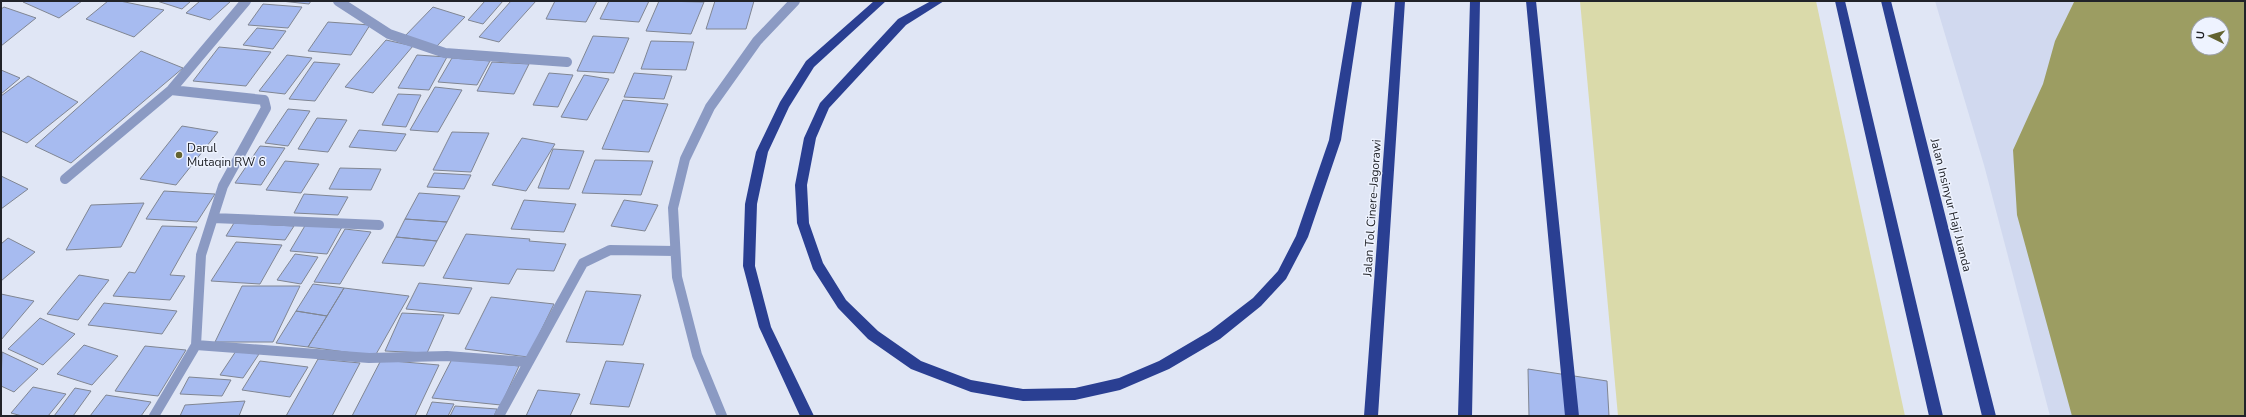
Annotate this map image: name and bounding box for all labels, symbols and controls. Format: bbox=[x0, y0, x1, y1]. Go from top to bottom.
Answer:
north arrow bbox=[2190, 16, 2230, 56]
text: U bbox=[2193, 30, 2208, 40]
street label: Jalan Insinyur Haji Juanda bbox=[1926, 136, 1975, 273]
street label: Jalan Tol Cinere–Jagorawi bbox=[1359, 139, 1385, 278]
place label: Darul Mutaqin RW 6 bbox=[187, 140, 266, 170]
marker: Darul Mutaqin RW 6 bbox=[174, 150, 184, 160]

